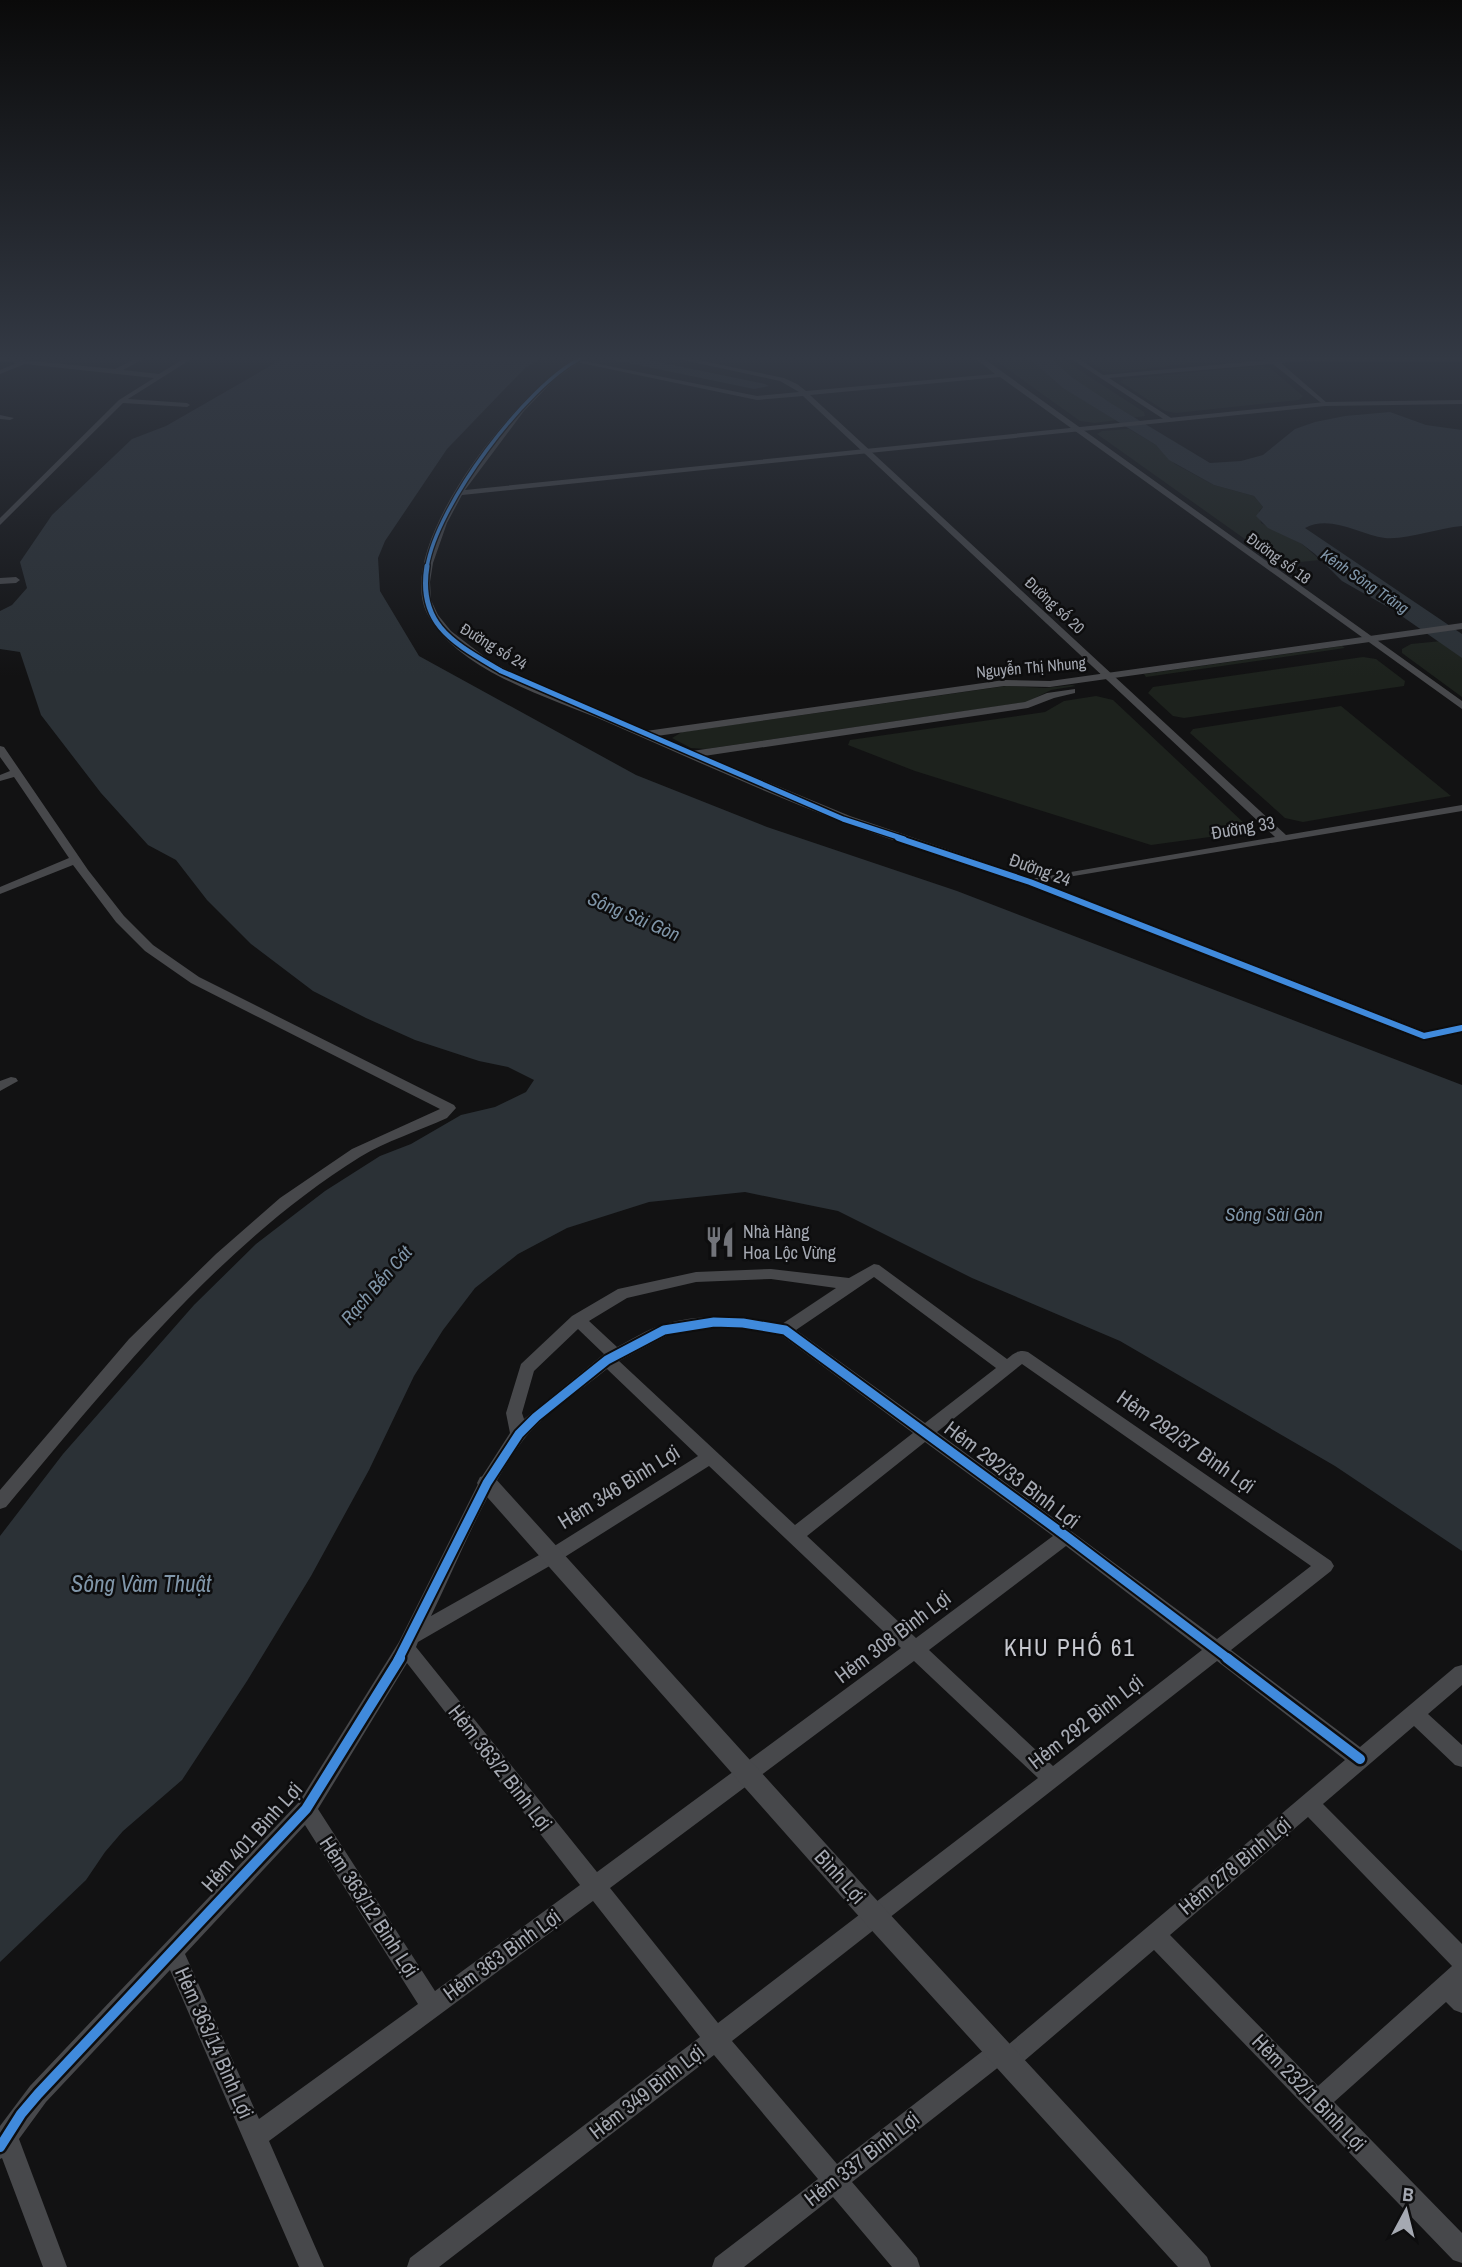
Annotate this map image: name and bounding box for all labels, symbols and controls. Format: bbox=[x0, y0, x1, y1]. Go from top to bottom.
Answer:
street label: Đường số 18 bbox=[1242, 527, 1316, 589]
water label: Kênh Sông Trăng bbox=[1317, 543, 1413, 619]
street label: Đường số 20 bbox=[1020, 572, 1090, 638]
street label: Đường số 24 bbox=[456, 617, 532, 675]
street label: Nguyễn Thị Nhung bbox=[975, 651, 1087, 683]
street label: Đường 33 bbox=[1209, 810, 1277, 845]
street label: Đường 24 bbox=[1006, 847, 1075, 892]
water label: Sông Sài Gòn bbox=[584, 885, 684, 947]
water label: Sông Sài Gòn bbox=[1225, 1201, 1323, 1227]
place label: Nhà Hàng Hoa Lộc Vừng bbox=[743, 1219, 837, 1265]
restaurant icon: Nhà Hàng Hoa Lộc Vừng bbox=[703, 1225, 737, 1259]
water label: Rạch Bến Cát bbox=[334, 1239, 418, 1330]
street label: Hẻm 292/37 Bình Lợi bbox=[1111, 1383, 1261, 1500]
street label: Hẻm 292/33 Bình Lợi bbox=[939, 1414, 1086, 1535]
street label: Hẻm 346 Bình Lợi bbox=[552, 1437, 685, 1536]
water label: Sông Vàm Thuật bbox=[71, 1568, 212, 1599]
street label: Hẻm 308 Bình Lợi bbox=[829, 1583, 957, 1690]
district label: KHU PHỐ 61 bbox=[1004, 1632, 1136, 1663]
street label: Hẻm 292 Bình Lợi bbox=[1022, 1667, 1149, 1776]
street label: Hẻm 363/2 Bình Lợi bbox=[442, 1698, 559, 1837]
street label: Hẻm 401 Bình Lợi bbox=[194, 1775, 309, 1898]
street label: Hẻm 278 Bình Lợi bbox=[1172, 1810, 1297, 1921]
street label: Hẻm 363/12 Bình Lợi bbox=[313, 1831, 426, 1983]
street label: Bình Lợi bbox=[808, 1843, 873, 1910]
street label: Hẻm 363 Bình Lợi bbox=[437, 1902, 566, 2007]
street label: Hẻm 363/14 Bình Lợi bbox=[168, 1963, 261, 2123]
street label: Hẻm 232/1 Bình Lợi bbox=[1246, 2027, 1373, 2158]
street label: Hẻm 349 Bình Lợi bbox=[583, 2037, 710, 2146]
street label: Hẻm 337 Bình Lợi bbox=[798, 2104, 925, 2213]
north arrow bbox=[1371, 2176, 1441, 2246]
text: B bbox=[1401, 2181, 1415, 2208]

